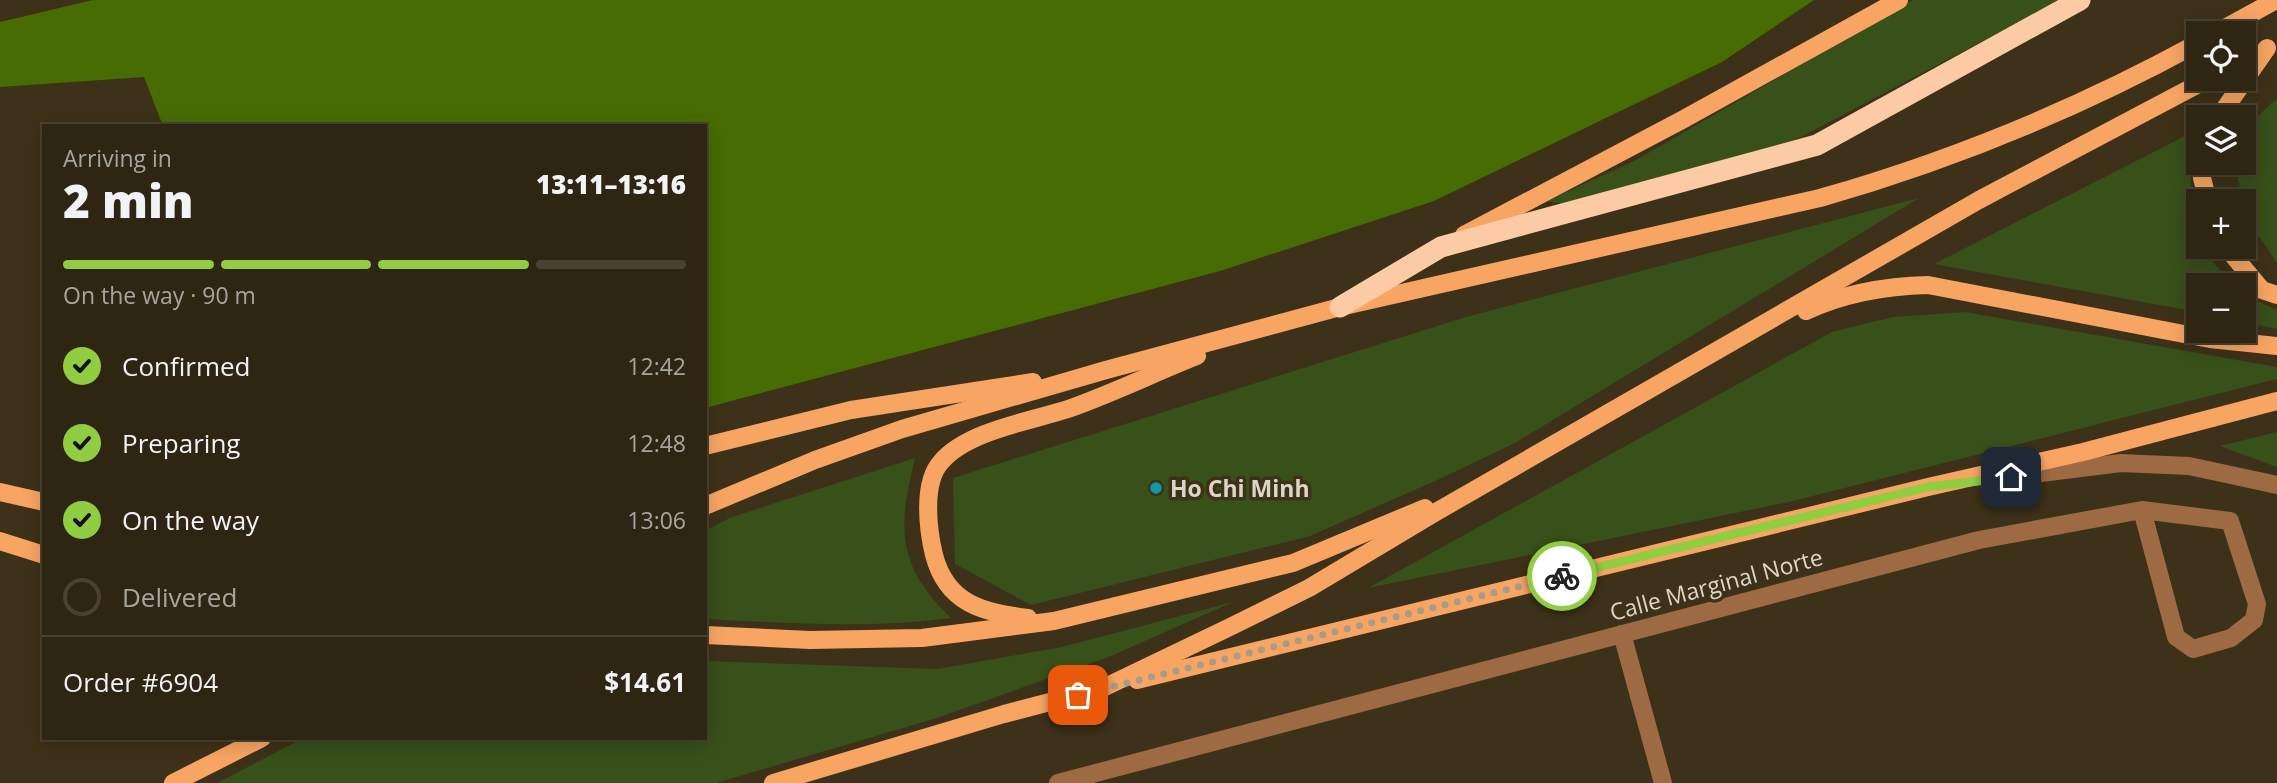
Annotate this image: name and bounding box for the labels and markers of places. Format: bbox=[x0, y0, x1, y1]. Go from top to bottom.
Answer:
pin bbox=[1981, 447, 2041, 507]
place label: Ho Chi Minh bbox=[1170, 472, 1310, 504]
marker: Ho Chi Minh bbox=[1148, 480, 1164, 496]
pin bbox=[1048, 665, 1108, 725]

